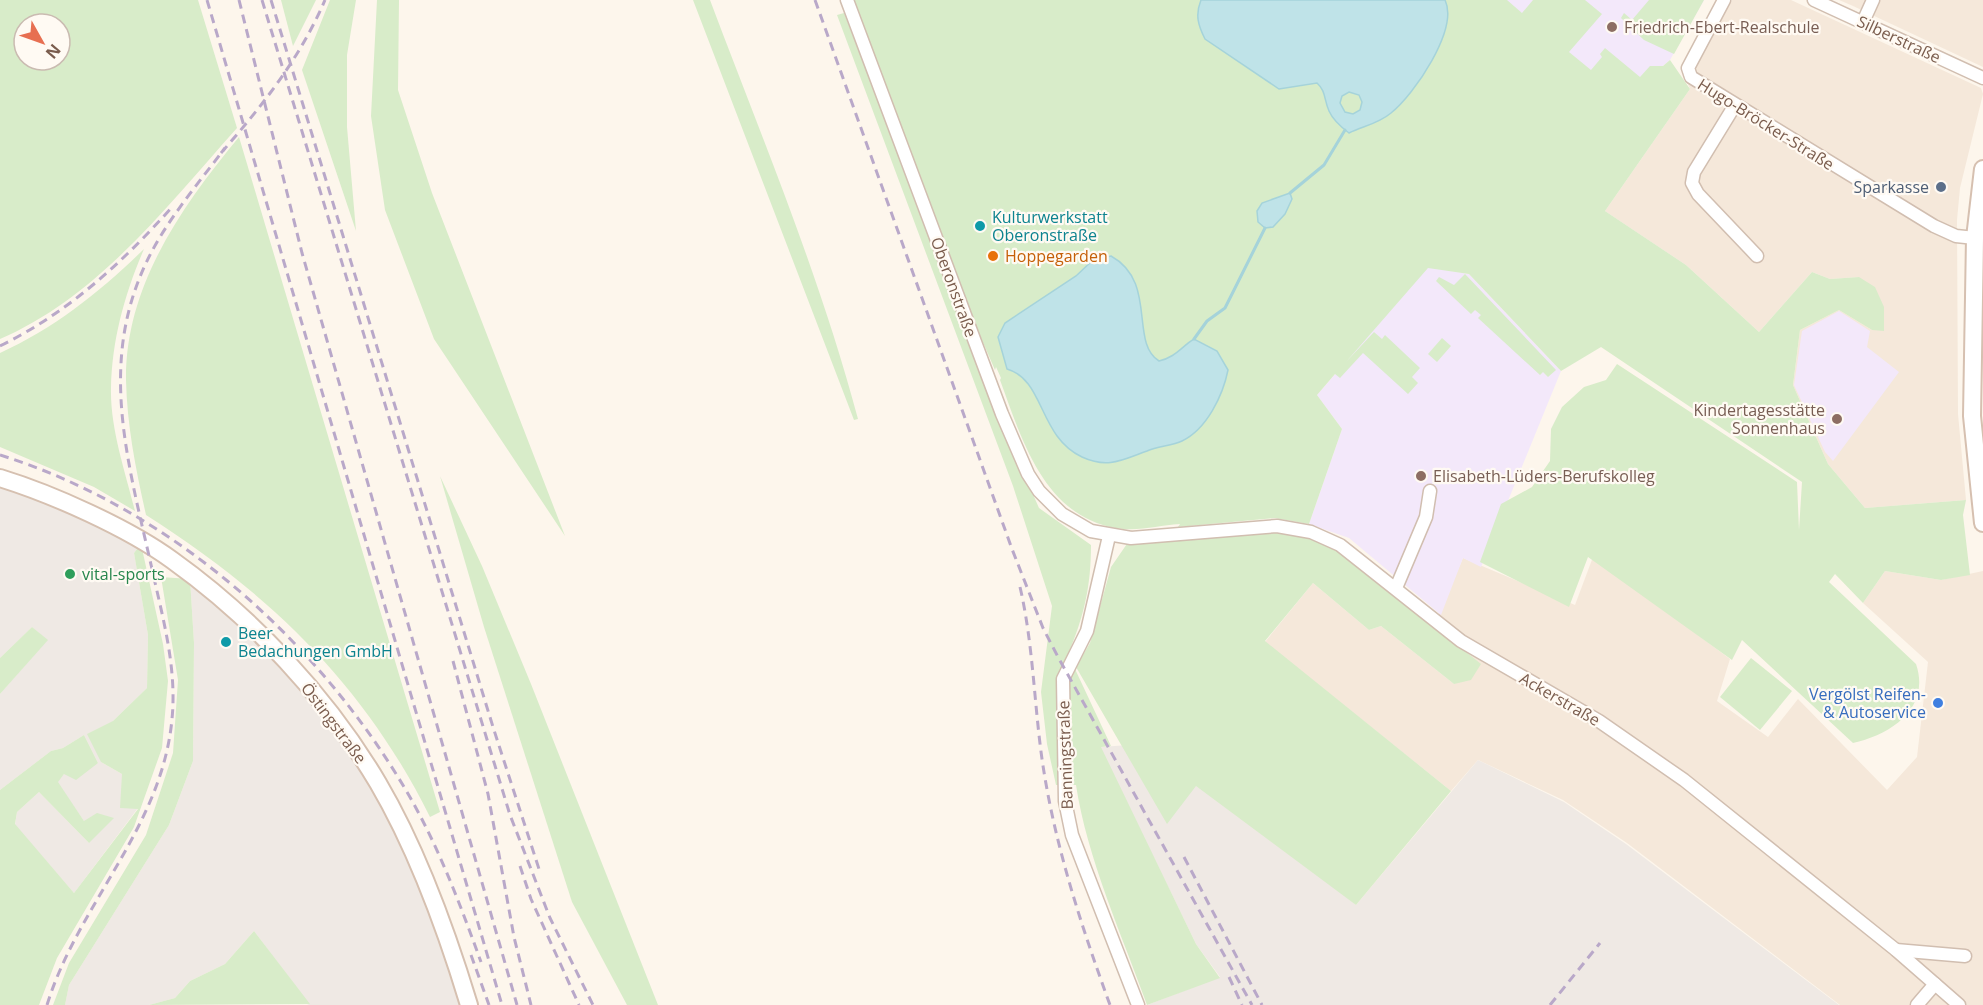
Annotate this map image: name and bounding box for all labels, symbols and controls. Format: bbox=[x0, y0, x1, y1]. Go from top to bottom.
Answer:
street label: Silberstraße bbox=[1854, 10, 1944, 68]
north arrow bbox=[12, 12, 72, 72]
place label: Friedrich-Ebert-Realschule bbox=[1624, 16, 1820, 38]
marker: Friedrich-Ebert-Realschule bbox=[1605, 20, 1619, 34]
text: N bbox=[41, 40, 66, 64]
street label: Hugo-Bröcker-Straße bbox=[1694, 73, 1838, 175]
place label: Sparkasse bbox=[1853, 176, 1929, 198]
marker: Sparkasse bbox=[1934, 180, 1948, 194]
place label: Kulturwerkstatt Oberonstraße bbox=[992, 206, 1108, 246]
marker: Kulturwerkstatt Oberonstraße bbox=[973, 219, 987, 233]
street label: Oberonstraße bbox=[926, 234, 982, 340]
place label: Hoppegarden bbox=[1005, 245, 1108, 267]
marker: Hoppegarden bbox=[986, 249, 1000, 263]
place label: Kindertagesstätte Sonnenhaus bbox=[1694, 399, 1825, 439]
marker: Kindertagesstätte Sonnenhaus bbox=[1830, 412, 1844, 426]
place label: Elisabeth-Lüders-Berufskolleg bbox=[1433, 465, 1655, 487]
marker: Elisabeth-Lüders-Berufskolleg bbox=[1414, 469, 1428, 483]
place label: vital-sports bbox=[82, 563, 165, 585]
marker: vital-sports bbox=[63, 567, 77, 581]
place label: Beer Bedachungen GmbH bbox=[238, 622, 393, 662]
marker: Beer Bedachungen GmbH bbox=[219, 635, 233, 649]
street label: Ackerstraße bbox=[1516, 667, 1604, 731]
street label: Östingstraße bbox=[296, 678, 372, 768]
place label: Vergölst Reifen- & Autoservice bbox=[1809, 683, 1926, 723]
marker: Vergölst Reifen- & Autoservice bbox=[1931, 696, 1945, 710]
street label: Banningstraße bbox=[1052, 700, 1078, 810]

